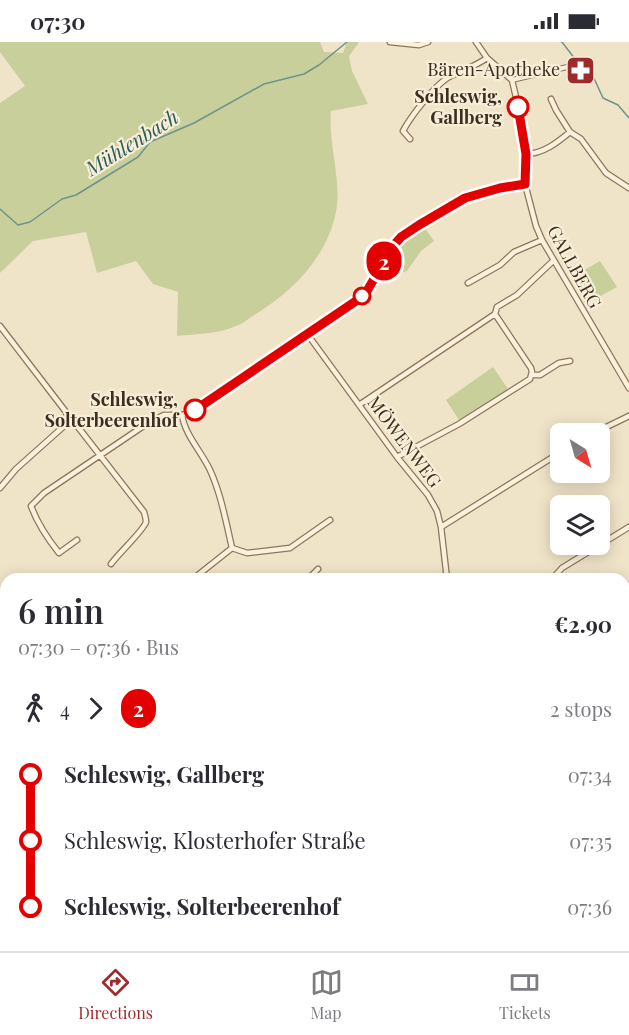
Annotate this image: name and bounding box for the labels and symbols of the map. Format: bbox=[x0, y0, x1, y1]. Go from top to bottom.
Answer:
pharmacy icon: Bären-Apotheke bbox=[565, 54, 597, 86]
place label: Bären-Apotheke bbox=[427, 57, 560, 81]
place label: Schleswig, Gallberg bbox=[414, 84, 502, 129]
marker: Schleswig, Gallberg bbox=[507, 96, 529, 118]
water label: Mühlenbach bbox=[79, 102, 183, 181]
street label: GALLBERG bbox=[542, 221, 608, 313]
line badge: 2 bbox=[364, 242, 404, 280]
unlabelled marker bbox=[353, 287, 371, 305]
place label: Schleswig, Solterbeerenhof bbox=[44, 387, 180, 432]
street label: MÖWENWEG bbox=[363, 391, 447, 492]
marker: Schleswig, Solterbeerenhof bbox=[184, 399, 206, 421]
north arrow bbox=[550, 423, 610, 483]

